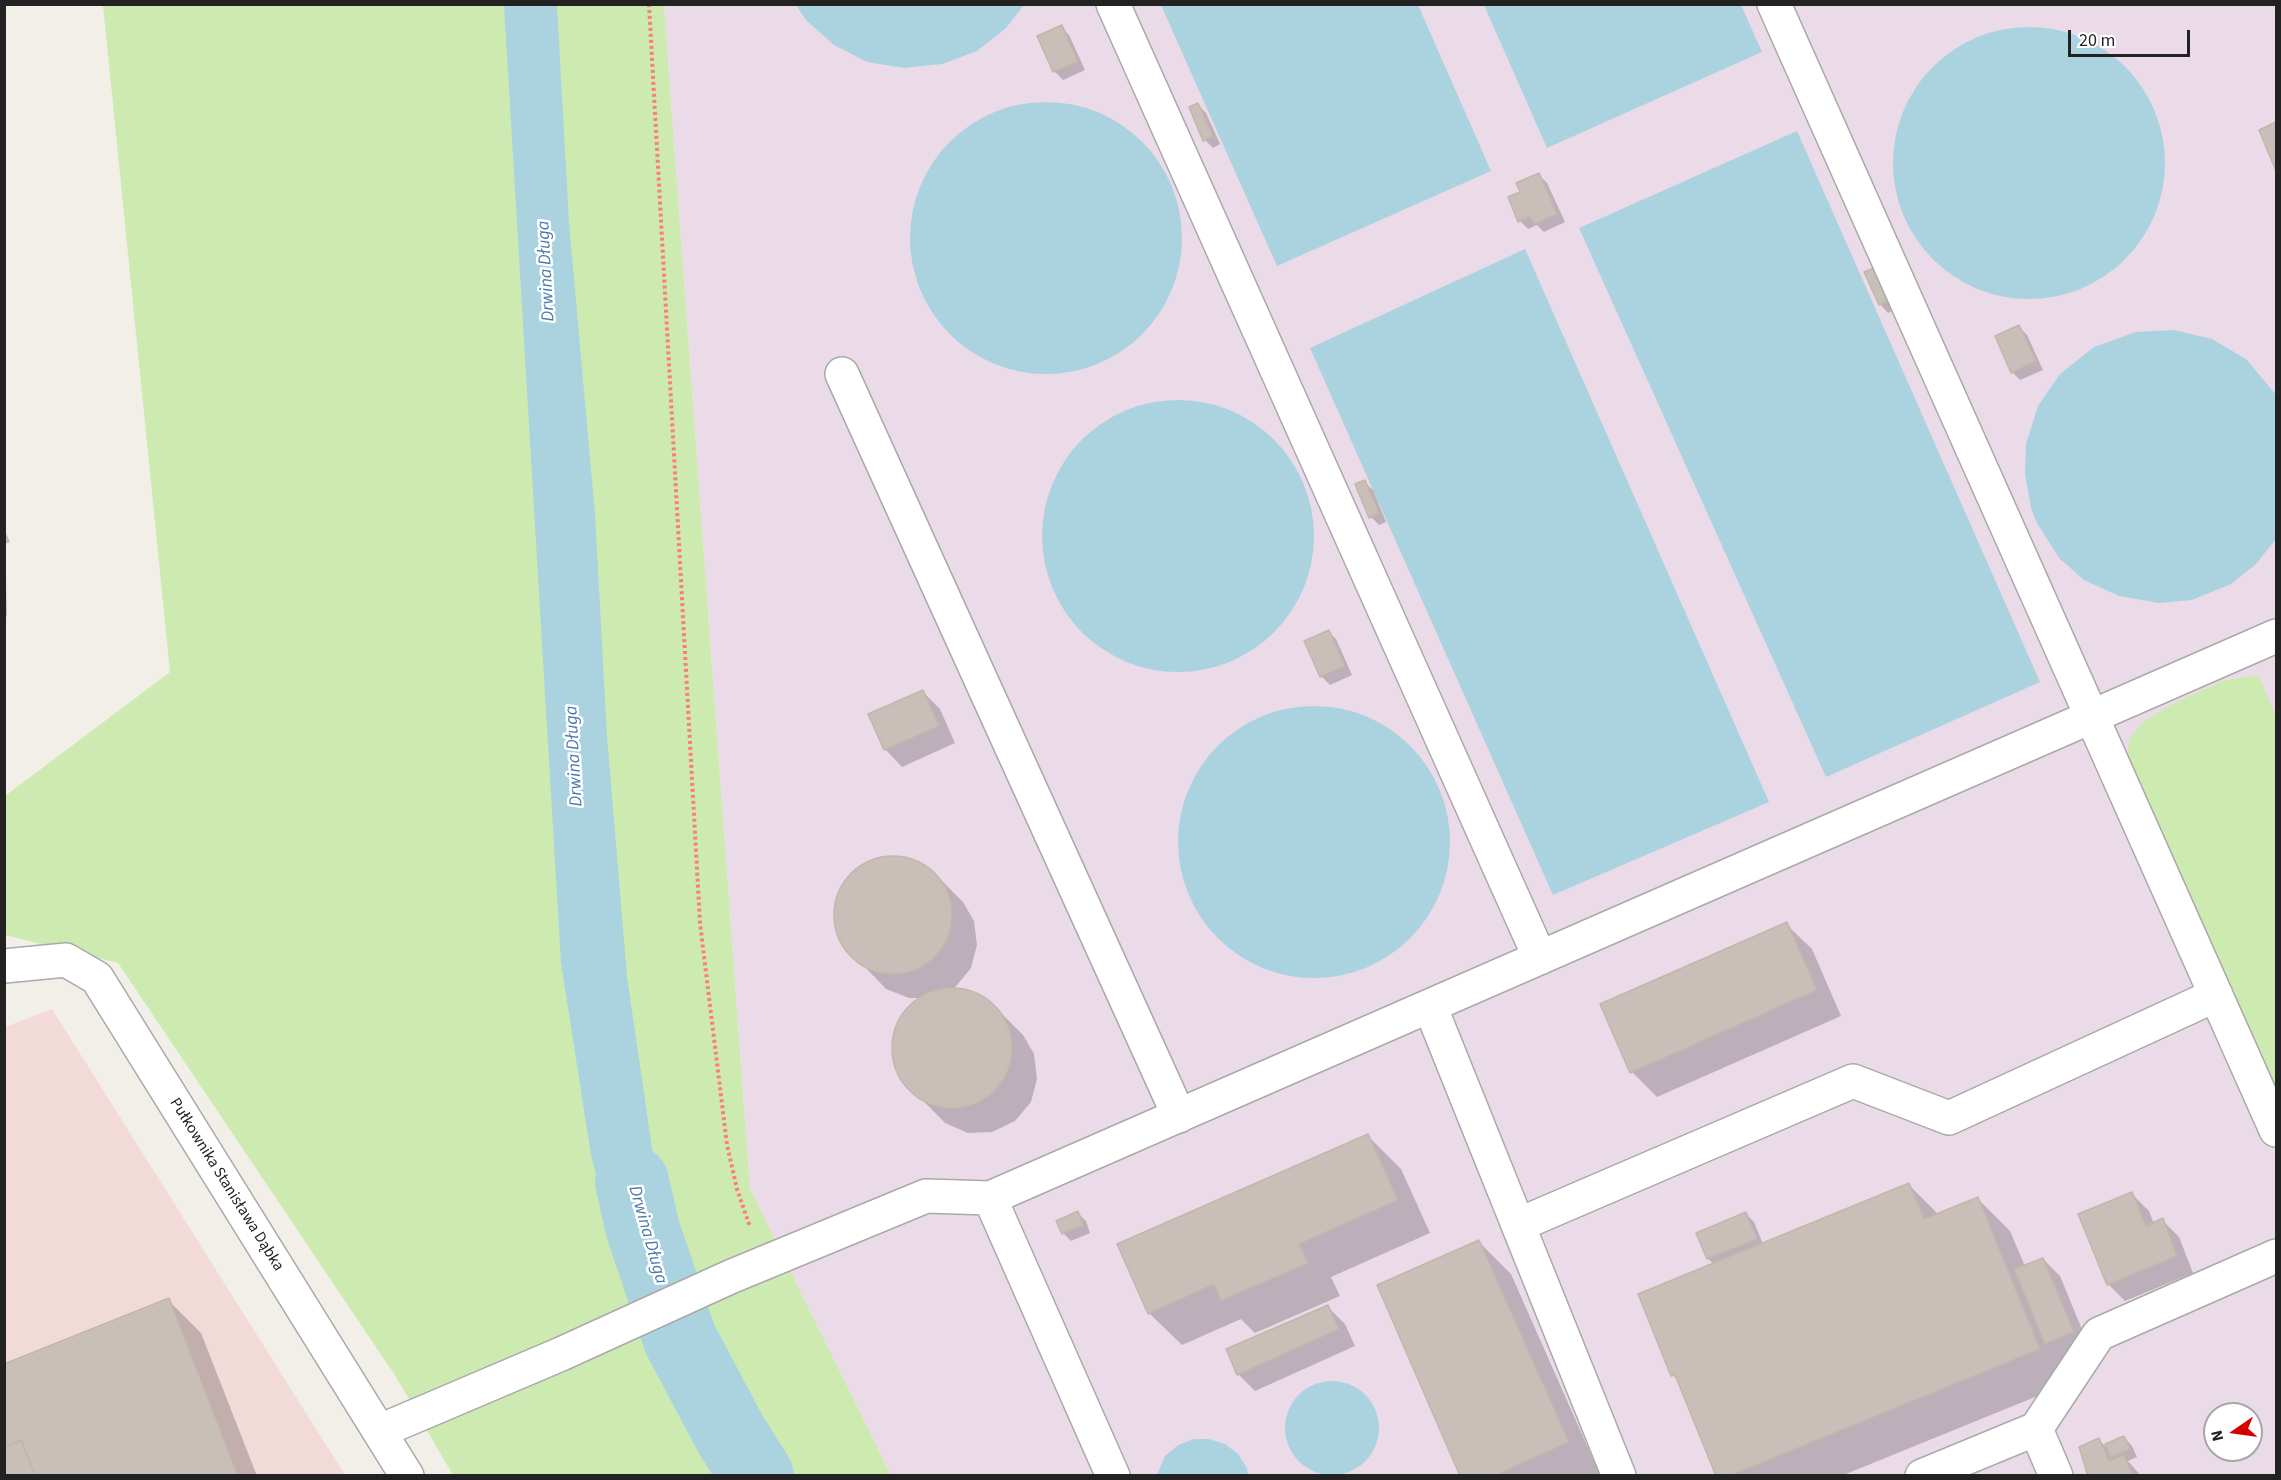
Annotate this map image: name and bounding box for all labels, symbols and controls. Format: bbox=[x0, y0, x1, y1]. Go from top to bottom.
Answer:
scale bar bbox=[2071, 18, 2192, 56]
text: 20 m bbox=[2079, 28, 2115, 53]
water label: Drwina Długa bbox=[534, 220, 560, 322]
water label: Drwina Długa bbox=[562, 705, 588, 807]
street label: Pułkownika Stanisława Dąbka bbox=[165, 1095, 287, 1275]
water label: Drwina Długa bbox=[623, 1183, 671, 1287]
north arrow bbox=[2203, 1402, 2263, 1462]
text: N bbox=[2205, 1428, 2229, 1443]

